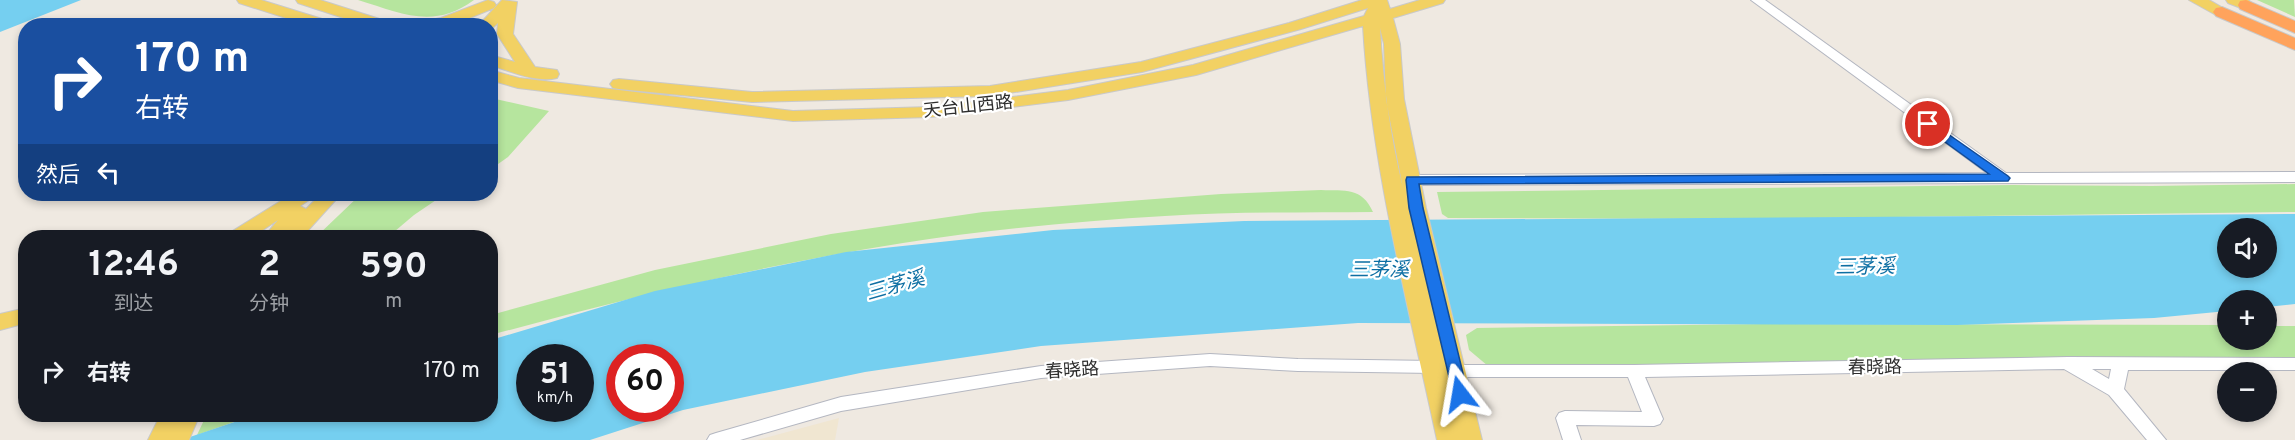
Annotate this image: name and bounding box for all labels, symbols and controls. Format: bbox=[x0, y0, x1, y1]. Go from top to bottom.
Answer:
text: 170 m bbox=[135, 34, 249, 87]
icon: right bbox=[36, 42, 114, 120]
street label: 天台山西路 bbox=[922, 91, 1014, 124]
text: 右转 bbox=[135, 93, 189, 127]
pin bbox=[1902, 98, 1953, 149]
icon: arrive bbox=[1911, 107, 1944, 140]
icon: left bbox=[92, 156, 125, 189]
text: 然后 bbox=[36, 163, 80, 190]
map controls bbox=[2217, 218, 2277, 422]
button: sound bbox=[2217, 218, 2277, 278]
text: 12:46 bbox=[88, 243, 179, 289]
text: 2 bbox=[258, 243, 280, 289]
text: 590 bbox=[360, 245, 428, 291]
water label: 三茅溪 bbox=[1835, 254, 1897, 282]
water label: 三茅溪 bbox=[1349, 258, 1411, 284]
water label: 三茅溪 bbox=[863, 266, 930, 308]
text: m bbox=[385, 289, 402, 315]
button: + bbox=[2217, 290, 2277, 350]
text: 到达 bbox=[114, 292, 154, 318]
text: 分钟 bbox=[249, 292, 289, 318]
speed limit sign: 60 bbox=[606, 344, 684, 422]
icon: right bbox=[36, 355, 69, 388]
text: 51 bbox=[540, 357, 570, 394]
street label: 春晓路 bbox=[1848, 357, 1902, 380]
text: 170 m bbox=[423, 358, 480, 385]
street label: 春晓路 bbox=[1044, 358, 1100, 385]
text: 右转 bbox=[87, 361, 131, 388]
position arrow bbox=[1428, 362, 1492, 426]
button: − bbox=[2217, 362, 2277, 422]
text: km/h bbox=[537, 389, 573, 408]

